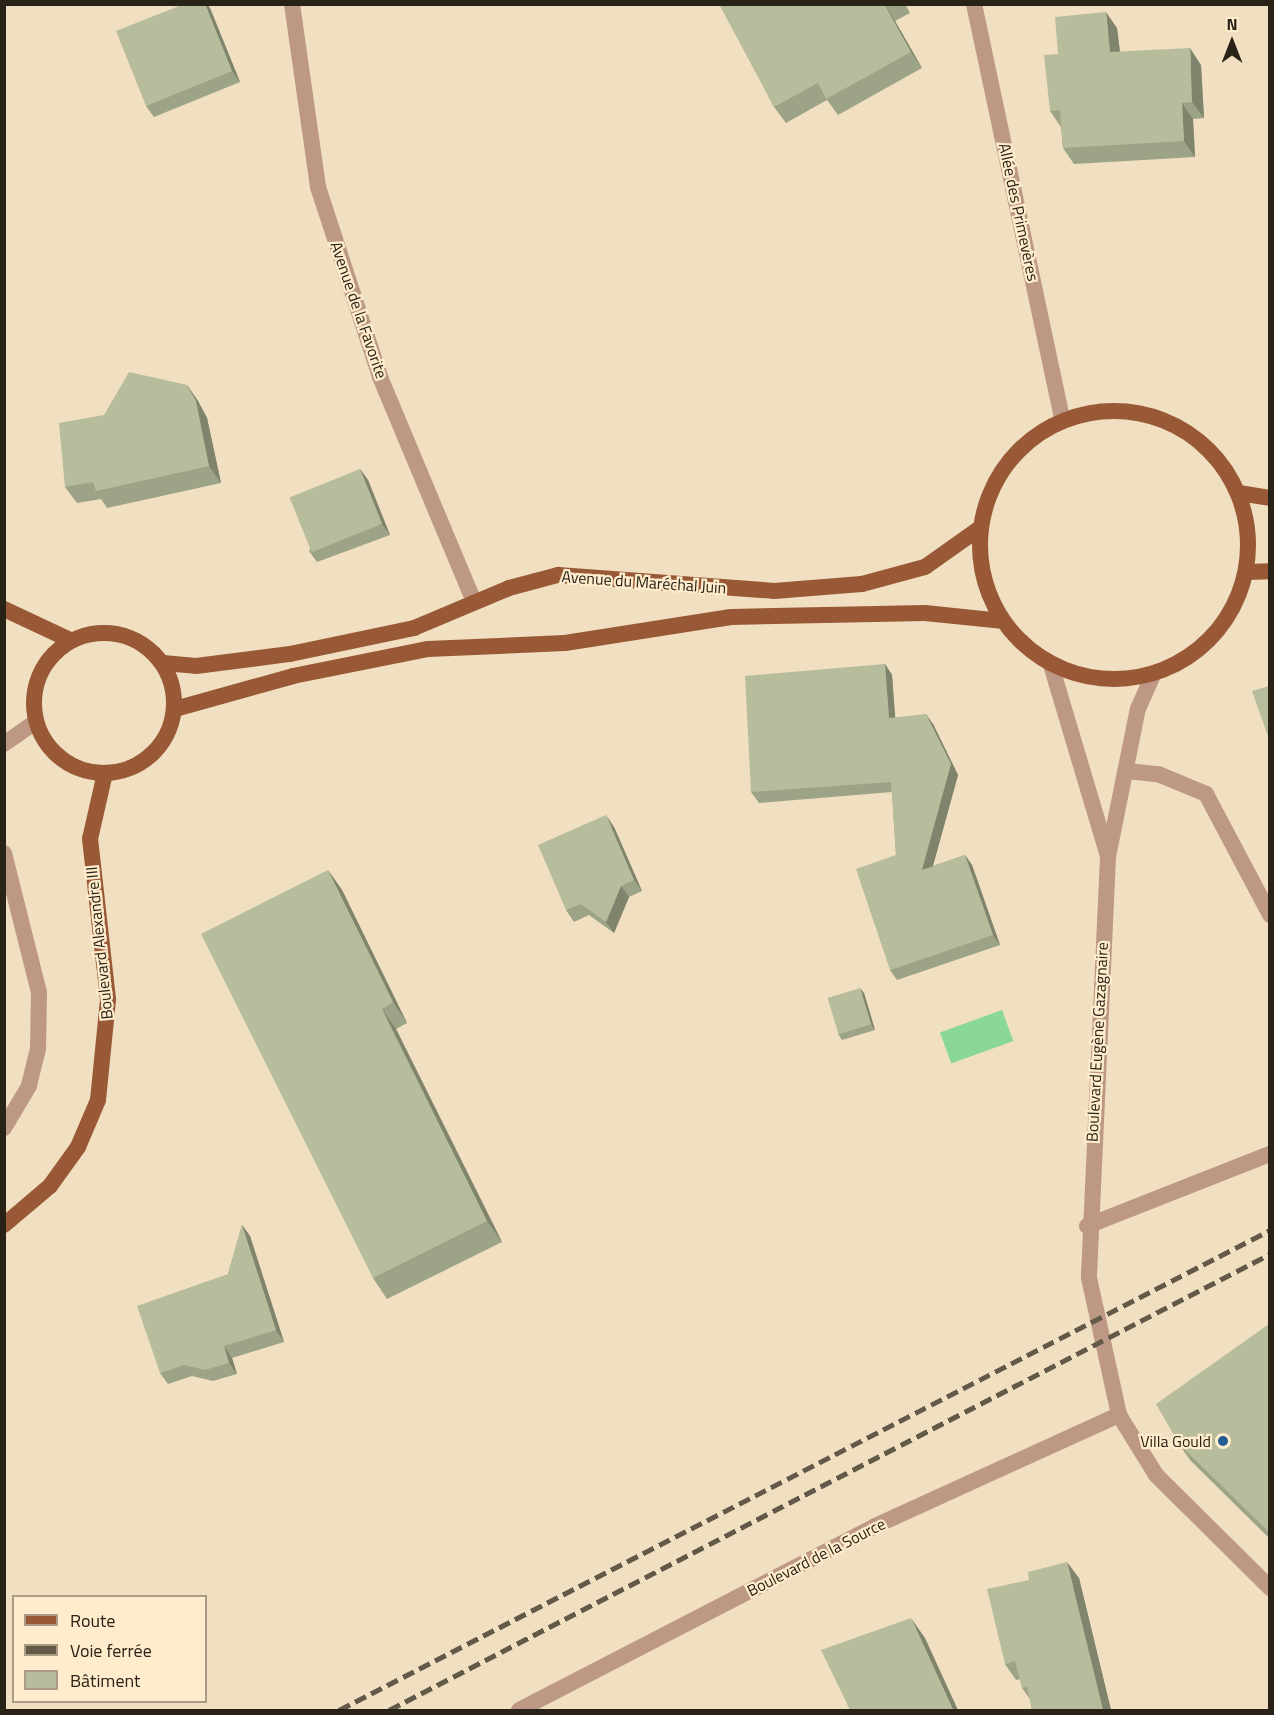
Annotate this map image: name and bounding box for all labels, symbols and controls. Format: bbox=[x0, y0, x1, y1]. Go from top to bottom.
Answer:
north arrow bbox=[1202, 12, 1262, 72]
text: N bbox=[1226, 12, 1238, 36]
street label: Allée des Primevères bbox=[995, 141, 1043, 283]
street label: Avenue de la Favorite bbox=[327, 239, 391, 381]
street label: Avenue du Maréchal Juin bbox=[561, 567, 727, 597]
street label: Boulevard Alexandre III bbox=[81, 866, 117, 1020]
street label: Boulevard Eugène Gazagnaire bbox=[1082, 942, 1112, 1142]
place label: Villa Gould bbox=[1140, 1431, 1211, 1451]
marker: Villa Gould bbox=[1216, 1434, 1230, 1448]
street label: Boulevard de la Source bbox=[744, 1514, 888, 1600]
legend bbox=[12, 1595, 207, 1703]
text: Route bbox=[70, 1607, 115, 1634]
text: Voie ferrée bbox=[70, 1637, 152, 1664]
text: Bâtiment bbox=[70, 1667, 140, 1694]

